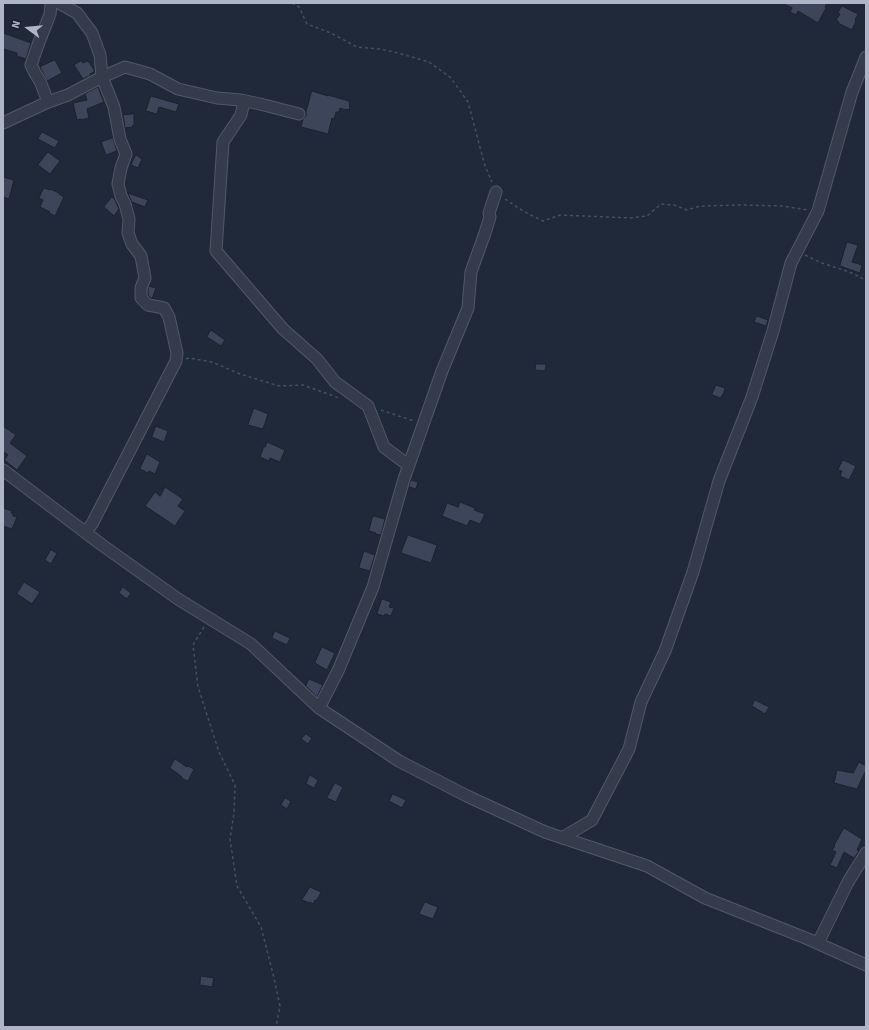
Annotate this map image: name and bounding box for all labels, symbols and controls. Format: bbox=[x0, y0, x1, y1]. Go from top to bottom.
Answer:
north arrow bbox=[8, 8, 48, 48]
text: N bbox=[8, 19, 24, 30]

